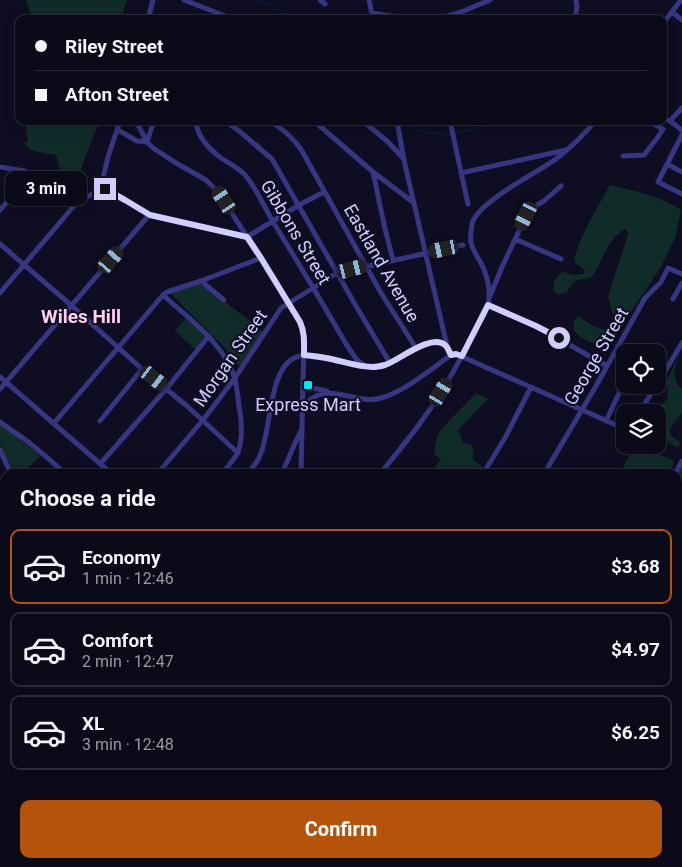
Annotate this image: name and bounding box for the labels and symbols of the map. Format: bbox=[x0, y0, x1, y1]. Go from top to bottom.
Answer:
callout: 3 min bbox=[5, 172, 88, 206]
street label: Gibbons Street bbox=[257, 176, 336, 288]
route end bbox=[94, 178, 116, 200]
car bbox=[209, 183, 238, 217]
car bbox=[512, 199, 539, 233]
street label: Eastland Avenue bbox=[340, 200, 424, 326]
car bbox=[427, 239, 460, 259]
car bbox=[95, 244, 126, 276]
car bbox=[335, 258, 368, 280]
street label: George Street bbox=[560, 303, 633, 409]
district label: Wiles Hill bbox=[41, 305, 121, 328]
street label: Morgan Street bbox=[189, 305, 271, 411]
route start bbox=[548, 327, 570, 349]
car bbox=[137, 363, 170, 393]
car bbox=[426, 375, 455, 409]
marker: Express Mart bbox=[302, 379, 314, 391]
place label: Express Mart bbox=[255, 394, 361, 415]

